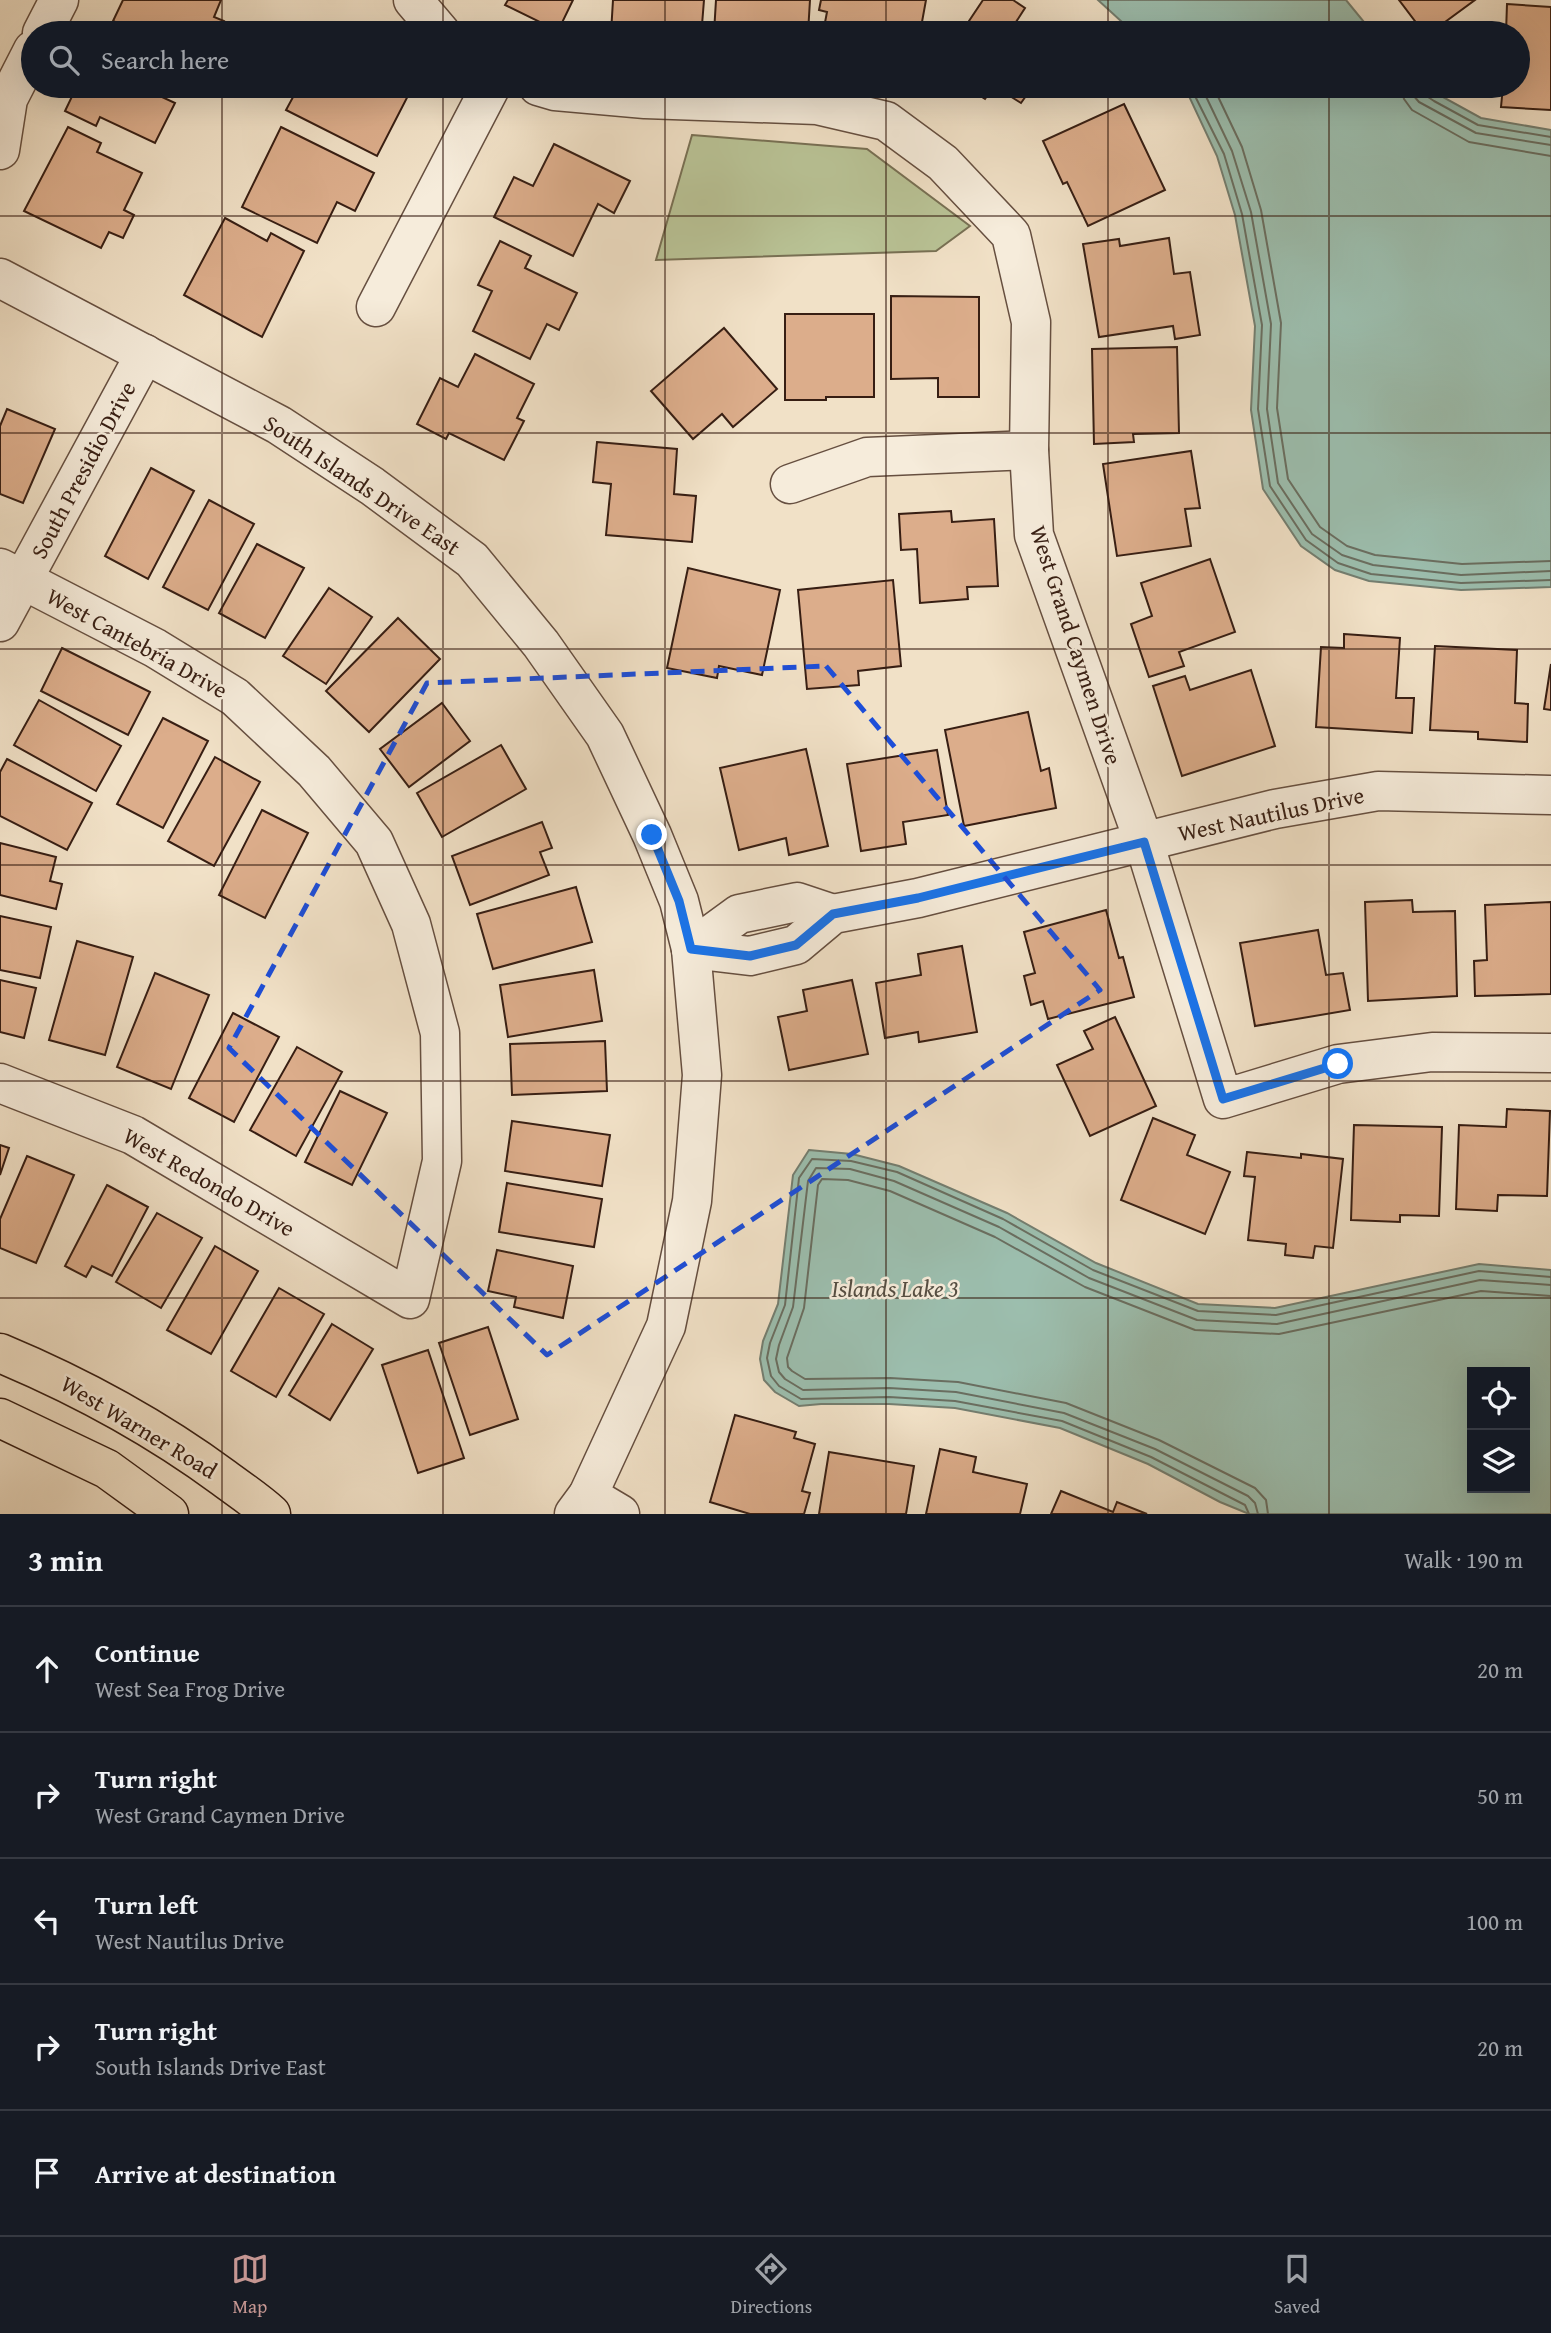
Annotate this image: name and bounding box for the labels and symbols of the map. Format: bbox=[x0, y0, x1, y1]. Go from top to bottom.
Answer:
street label: South Presidio Drive bbox=[22, 375, 143, 564]
street label: South Islands Drive East bbox=[257, 406, 467, 563]
street label: West Grand Caymen Drive bbox=[1022, 521, 1131, 769]
street label: West Cantebria Drive bbox=[41, 579, 234, 706]
street label: West Nautilus Drive bbox=[1175, 778, 1367, 849]
route end bbox=[636, 819, 667, 850]
route start bbox=[1322, 1048, 1353, 1079]
street label: West Redondo Drive bbox=[117, 1119, 301, 1244]
water label: Islands Lake 3 bbox=[831, 1271, 959, 1306]
street label: West Warner Road bbox=[55, 1367, 224, 1487]

